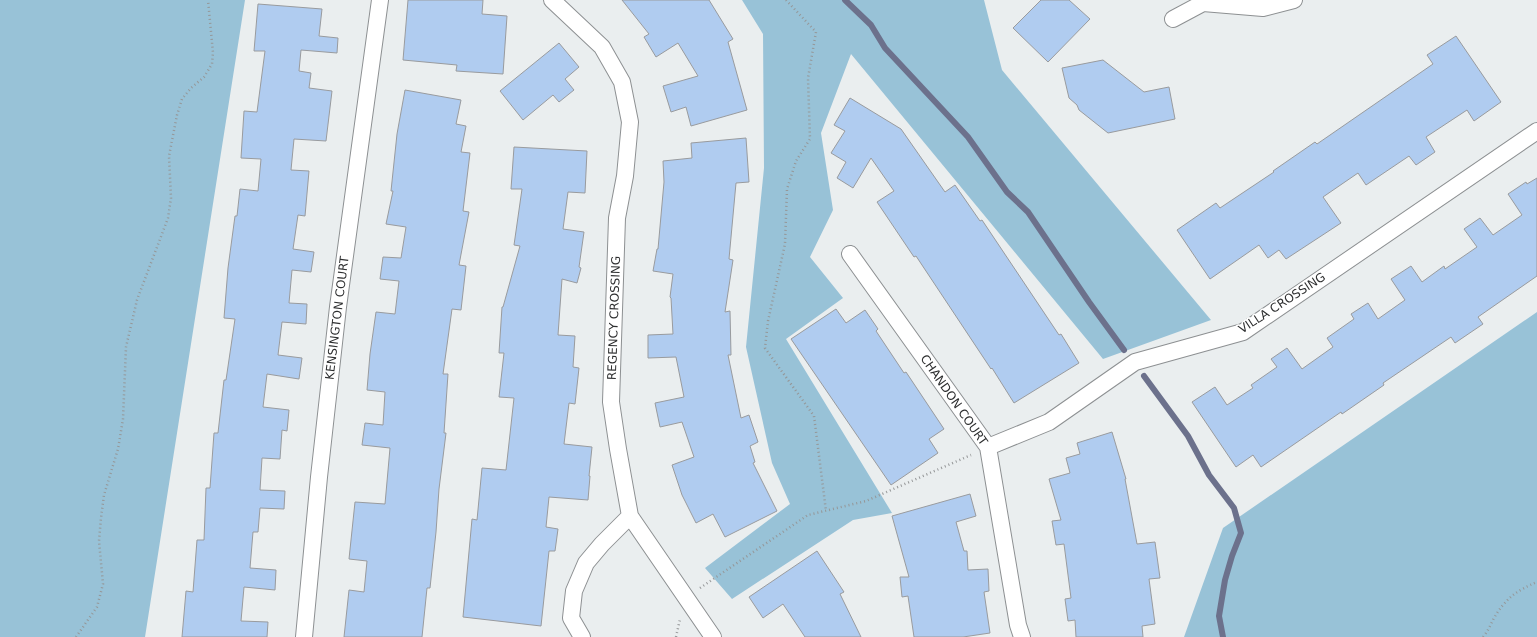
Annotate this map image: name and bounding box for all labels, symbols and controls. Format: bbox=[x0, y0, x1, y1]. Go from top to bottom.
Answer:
street label: KENSINGTON COURT bbox=[322, 255, 352, 381]
street label: REGENCY CROSSING bbox=[605, 256, 623, 380]
street label: VILLA CROSSING bbox=[1236, 270, 1328, 336]
street label: CHANDON COURT bbox=[917, 352, 991, 449]

